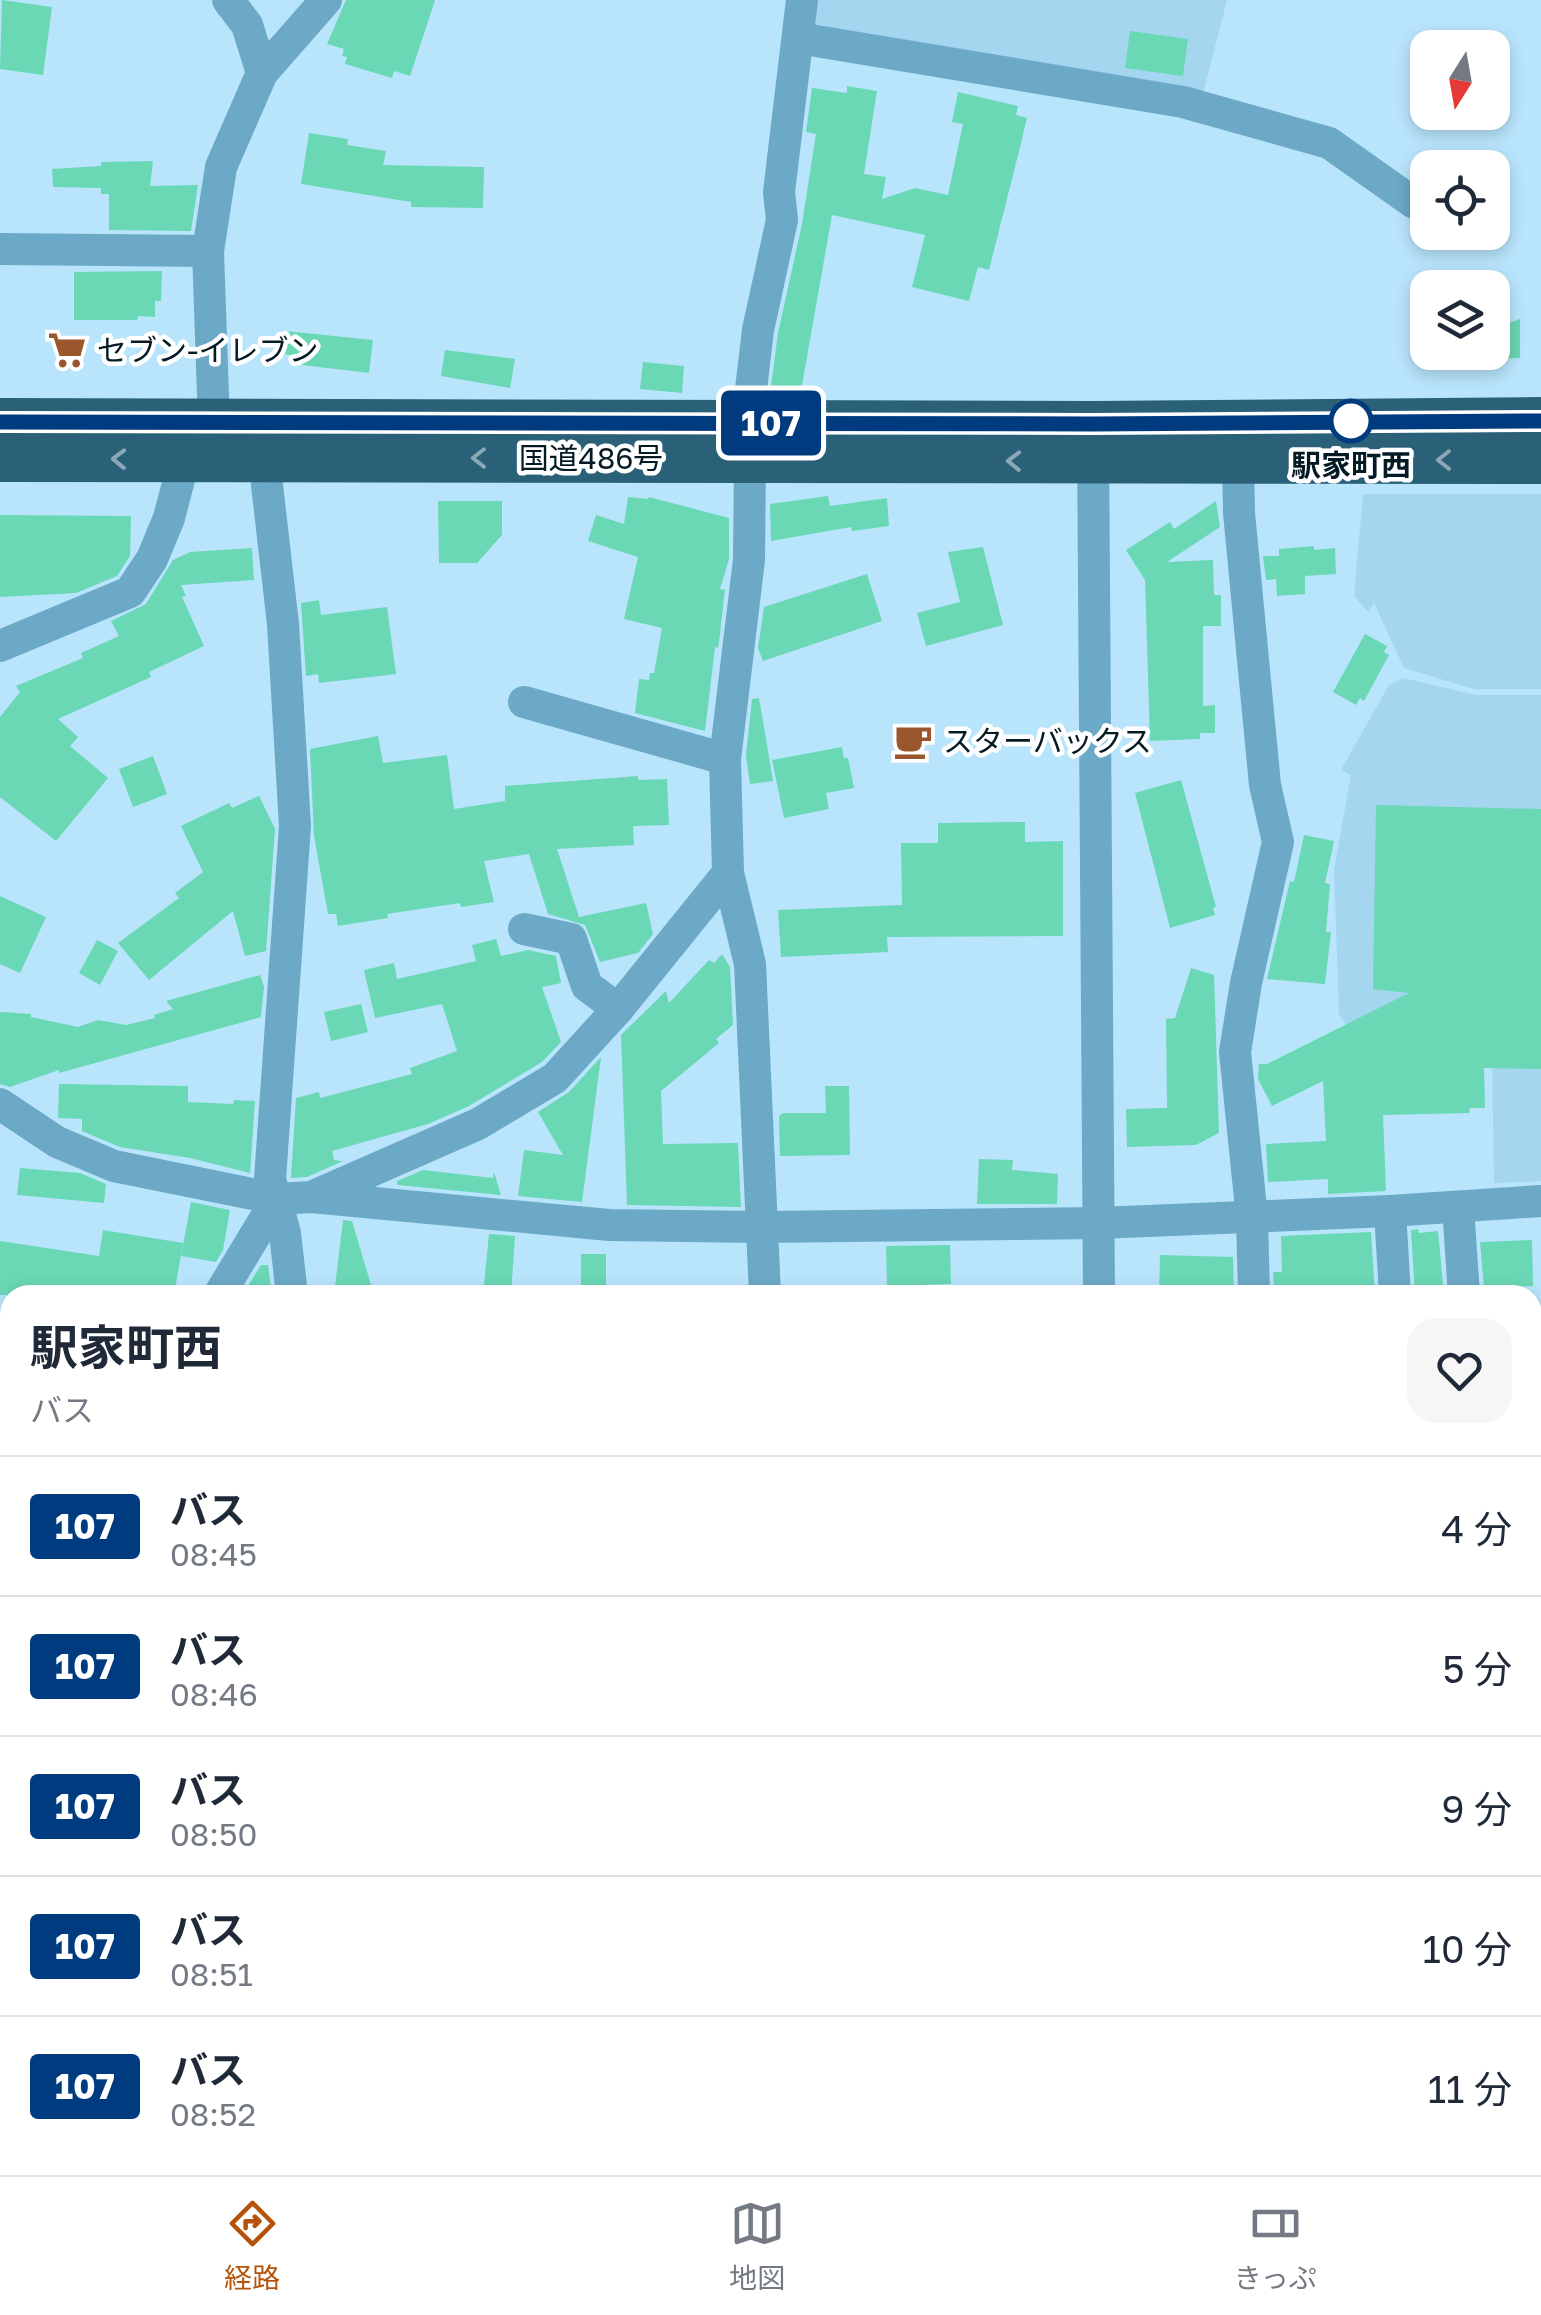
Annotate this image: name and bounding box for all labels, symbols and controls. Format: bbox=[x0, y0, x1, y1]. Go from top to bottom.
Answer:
north arrow bbox=[1410, 30, 1510, 130]
map controls bbox=[1410, 30, 1510, 370]
button: locate bbox=[1410, 150, 1510, 250]
button: layers bbox=[1410, 270, 1510, 370]
supermarket icon: セブン-イレブン bbox=[46, 329, 88, 371]
place label: セブン-イレブン bbox=[97, 332, 318, 368]
line badge: 107 bbox=[714, 390, 828, 456]
marker: 駅家町西 bbox=[1330, 400, 1372, 442]
text: 107 bbox=[741, 402, 801, 444]
street label: 国道486号 bbox=[519, 440, 663, 476]
one-way arrow bbox=[470, 447, 486, 469]
place label: 駅家町西 bbox=[1291, 447, 1411, 483]
one-way arrow bbox=[110, 448, 126, 470]
one-way arrow bbox=[1435, 449, 1450, 471]
one-way arrow bbox=[1005, 450, 1020, 472]
cafe icon: スターバックス bbox=[892, 720, 934, 762]
place label: スターバックス bbox=[943, 723, 1152, 759]
text: 駅家町西 bbox=[30, 1318, 222, 1376]
button: heart bbox=[1407, 1318, 1512, 1423]
text: バス bbox=[30, 1391, 94, 1429]
text: バス bbox=[170, 1487, 246, 1532]
text: 107 bbox=[55, 1505, 115, 1547]
text: 4 分 bbox=[1441, 1506, 1512, 1551]
text: 08:45 bbox=[170, 1535, 257, 1573]
text: バス bbox=[170, 1627, 246, 1672]
text: 107 bbox=[55, 1645, 115, 1687]
text: 5 分 bbox=[1442, 1646, 1512, 1691]
text: 08:46 bbox=[170, 1675, 258, 1713]
text: バス bbox=[170, 1767, 246, 1812]
text: 107 bbox=[55, 1785, 115, 1827]
text: 9 分 bbox=[1442, 1786, 1512, 1831]
text: 08:50 bbox=[170, 1815, 257, 1853]
text: バス bbox=[170, 1907, 246, 1952]
text: 107 bbox=[55, 1925, 115, 1967]
text: 10 分 bbox=[1423, 1926, 1512, 1971]
text: 08:51 bbox=[170, 1955, 253, 1993]
text: バス bbox=[170, 2047, 246, 2092]
text: 107 bbox=[55, 2065, 115, 2107]
text: 11 分 bbox=[1428, 2066, 1512, 2111]
text: 08:52 bbox=[170, 2095, 256, 2133]
tab: 経路 bbox=[224, 2196, 280, 2296]
tab: 地図 bbox=[729, 2196, 785, 2296]
tab: きっぷ bbox=[1234, 2196, 1317, 2296]

